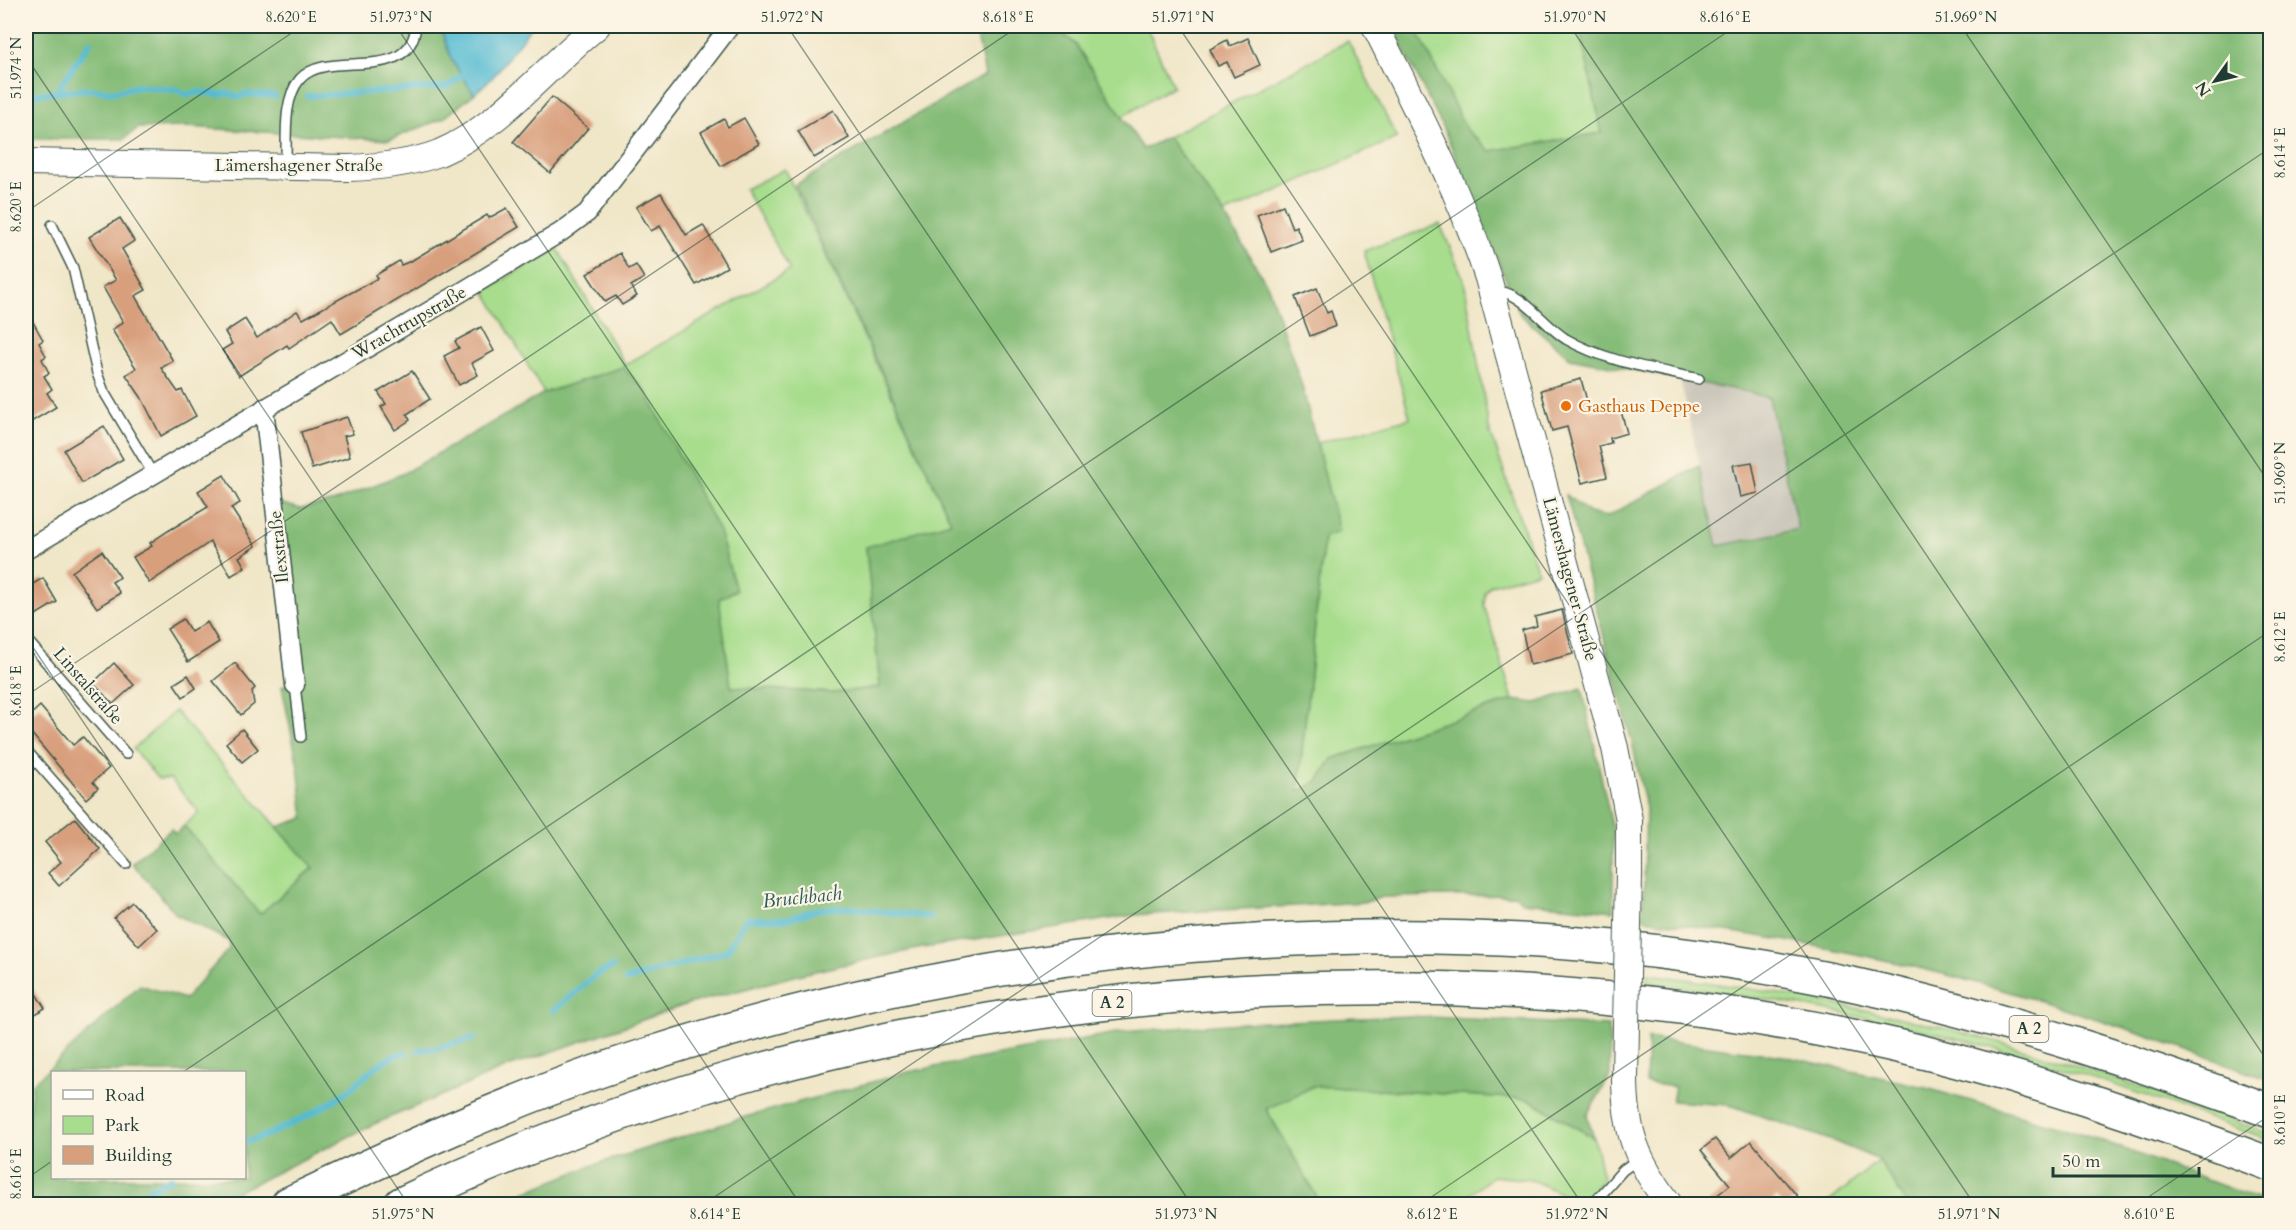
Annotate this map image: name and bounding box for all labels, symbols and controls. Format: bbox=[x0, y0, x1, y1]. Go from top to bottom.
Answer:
text: 8.620°E bbox=[265, 7, 317, 27]
text: 51.973°N bbox=[370, 7, 433, 27]
text: 51.972°N bbox=[761, 7, 824, 27]
text: 8.618°E bbox=[982, 7, 1034, 27]
text: 51.971°N bbox=[1152, 7, 1215, 27]
text: 51.970°N bbox=[1544, 7, 1607, 27]
text: 8.616°E bbox=[1699, 7, 1751, 27]
text: 51.969°N bbox=[1935, 7, 1998, 27]
text: 51.974°N bbox=[6, 36, 26, 99]
north arrow bbox=[2185, 51, 2245, 111]
text: N bbox=[2190, 77, 2216, 101]
text: 8.614°E bbox=[2270, 127, 2290, 179]
street label: Lämershagener Straße bbox=[215, 153, 383, 178]
text: 8.620°E bbox=[6, 181, 26, 233]
street label: Wrachtrupstraße bbox=[346, 280, 471, 367]
place label: Gasthaus Deppe bbox=[1578, 394, 1700, 419]
marker: Gasthaus Deppe bbox=[1559, 399, 1573, 413]
text: 51.969°N bbox=[2270, 441, 2290, 504]
street label: Lämershagener Straße bbox=[1536, 494, 1604, 664]
street label: Ilexstraße bbox=[263, 509, 295, 585]
text: 8.612°E bbox=[2270, 611, 2290, 663]
street label: Linstalstraße bbox=[47, 642, 129, 730]
text: 8.618°E bbox=[6, 665, 26, 717]
water label: Bruchbach bbox=[761, 879, 843, 915]
road number: A 2 bbox=[1092, 990, 1132, 1016]
road number: A 2 bbox=[2010, 1016, 2048, 1042]
legend bbox=[51, 1071, 246, 1179]
text: Road bbox=[105, 1083, 145, 1108]
text: 8.610°E bbox=[2270, 1094, 2290, 1146]
text: Park bbox=[105, 1113, 140, 1138]
scale bar bbox=[2053, 1140, 2198, 1178]
text: Building bbox=[105, 1143, 173, 1168]
text: 8.616°E bbox=[6, 1148, 26, 1200]
text: 50 m bbox=[2062, 1149, 2101, 1174]
text: 51.975°N bbox=[372, 1204, 435, 1224]
text: 8.614°E bbox=[689, 1204, 741, 1224]
text: 51.973°N bbox=[1155, 1204, 1218, 1224]
text: 8.612°E bbox=[1406, 1204, 1458, 1224]
text: 51.972°N bbox=[1546, 1204, 1609, 1224]
text: 51.971°N bbox=[1938, 1204, 2001, 1224]
text: 8.610°E bbox=[2123, 1204, 2175, 1224]

